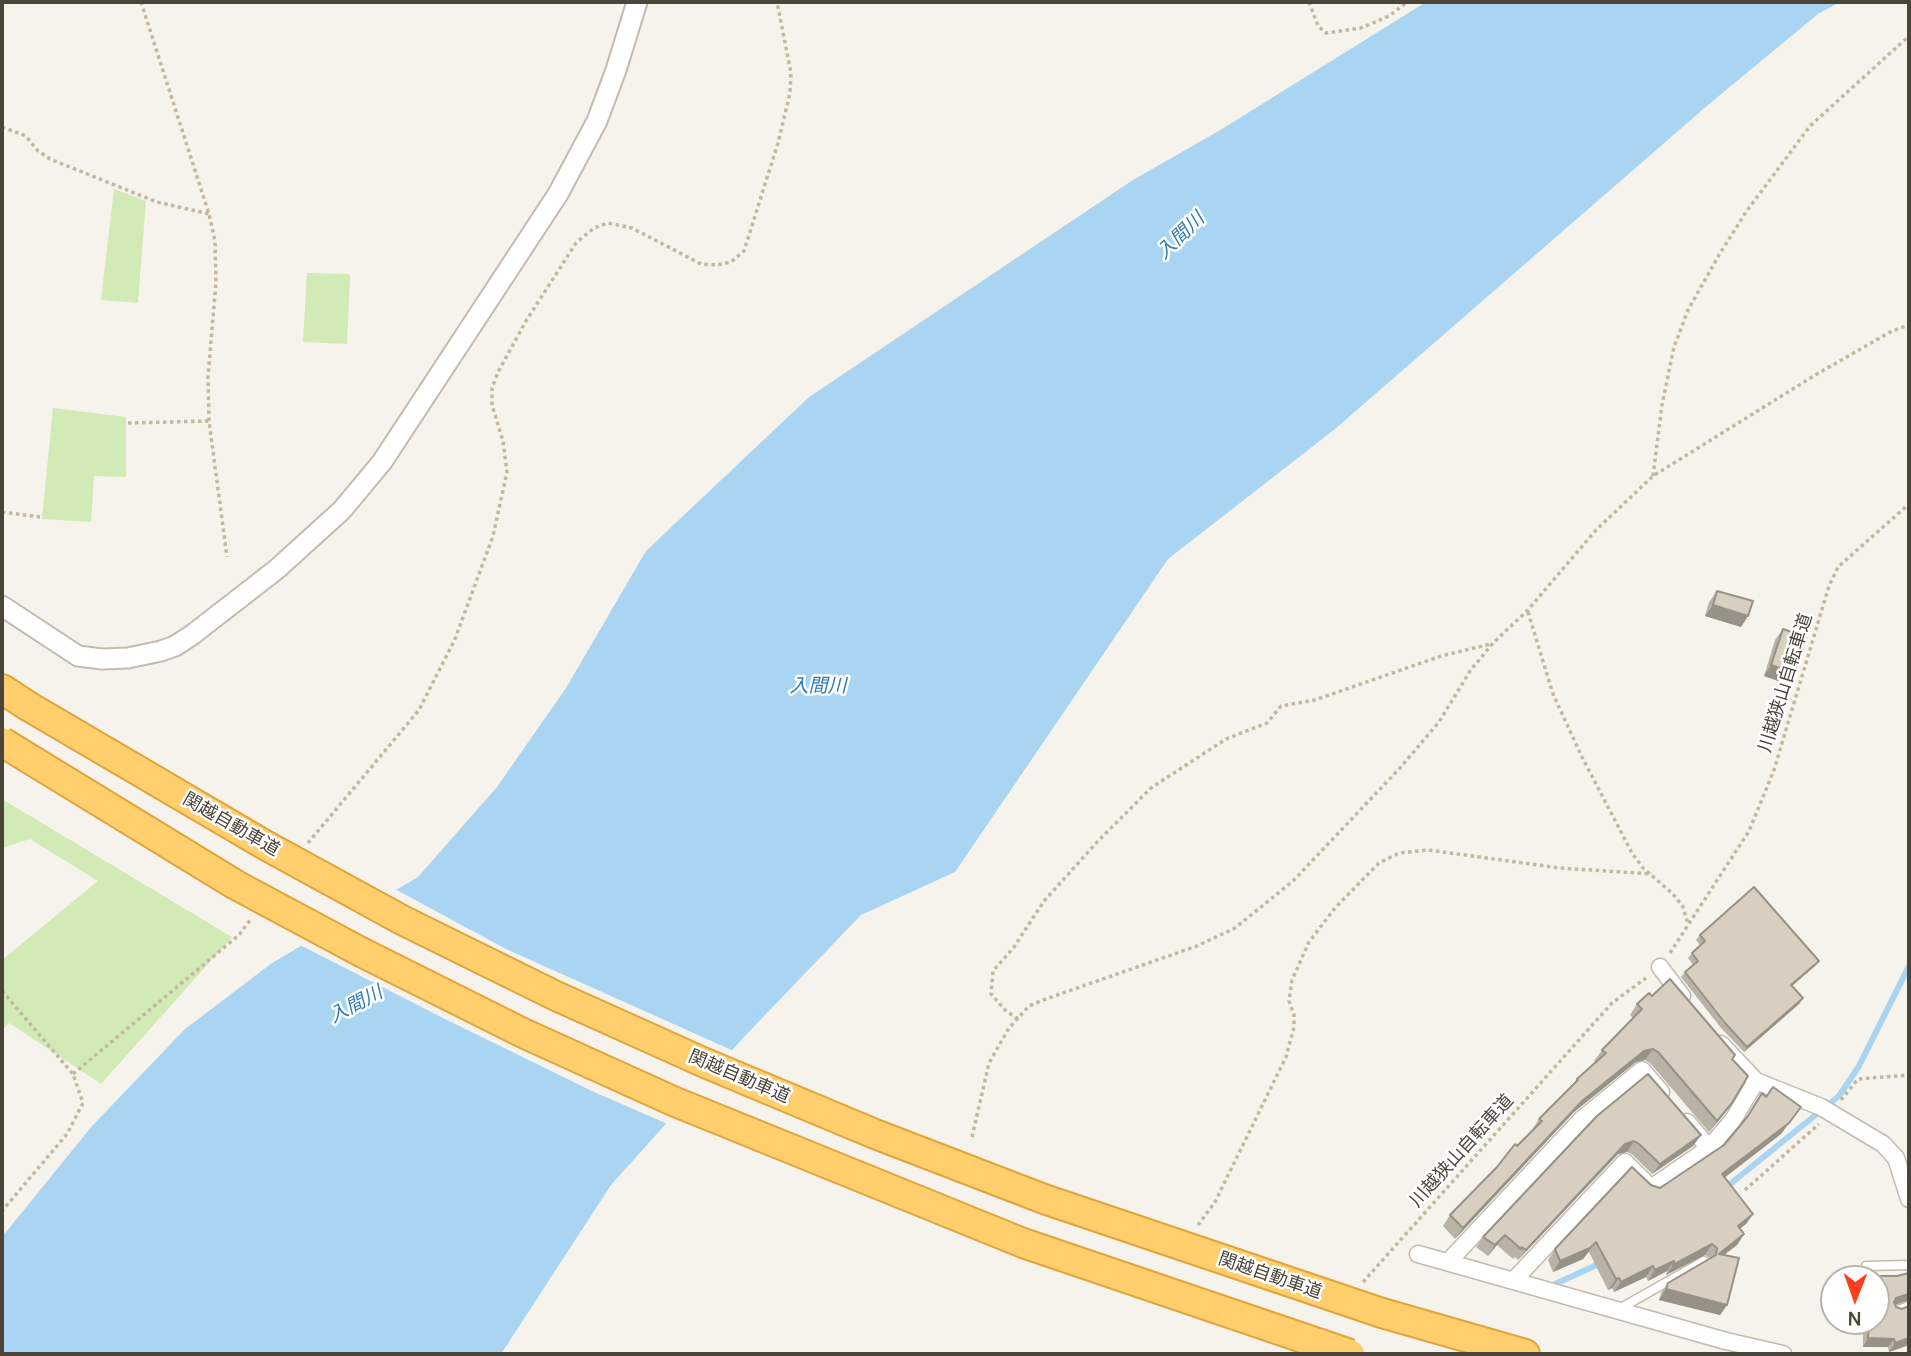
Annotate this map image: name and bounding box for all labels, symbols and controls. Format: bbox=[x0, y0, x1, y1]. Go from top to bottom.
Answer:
water label: 入間川 bbox=[1153, 208, 1209, 264]
street label: 川越狭山自転車道 bbox=[1755, 611, 1817, 755]
water label: 入間川 bbox=[790, 676, 846, 698]
street label: 関越自動車道 bbox=[179, 789, 283, 861]
water label: 入間川 bbox=[325, 982, 387, 1028]
street label: 関越自動車道 bbox=[685, 1046, 793, 1108]
street label: 川越狭山自転車道 bbox=[1406, 1090, 1518, 1212]
street label: 関越自動車道 bbox=[1215, 1248, 1325, 1304]
north arrow bbox=[1820, 1265, 1890, 1335]
text: N bbox=[1848, 1306, 1862, 1332]

